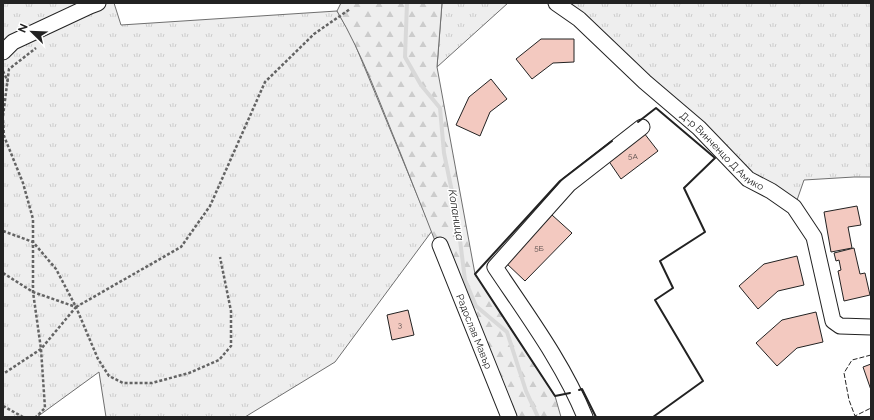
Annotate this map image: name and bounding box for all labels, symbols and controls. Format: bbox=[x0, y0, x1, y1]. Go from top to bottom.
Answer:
north arrow bbox=[12, 12, 52, 52]
text: N bbox=[16, 22, 31, 35]
street label: Д-р Винченцо Д Амико bbox=[678, 109, 766, 192]
house number: 5А bbox=[628, 151, 638, 161]
water label: Копаница bbox=[446, 188, 467, 242]
house number: 5Б bbox=[534, 243, 544, 253]
street label: Радослав Мавър bbox=[455, 292, 495, 370]
house number: 3 bbox=[398, 320, 402, 330]

